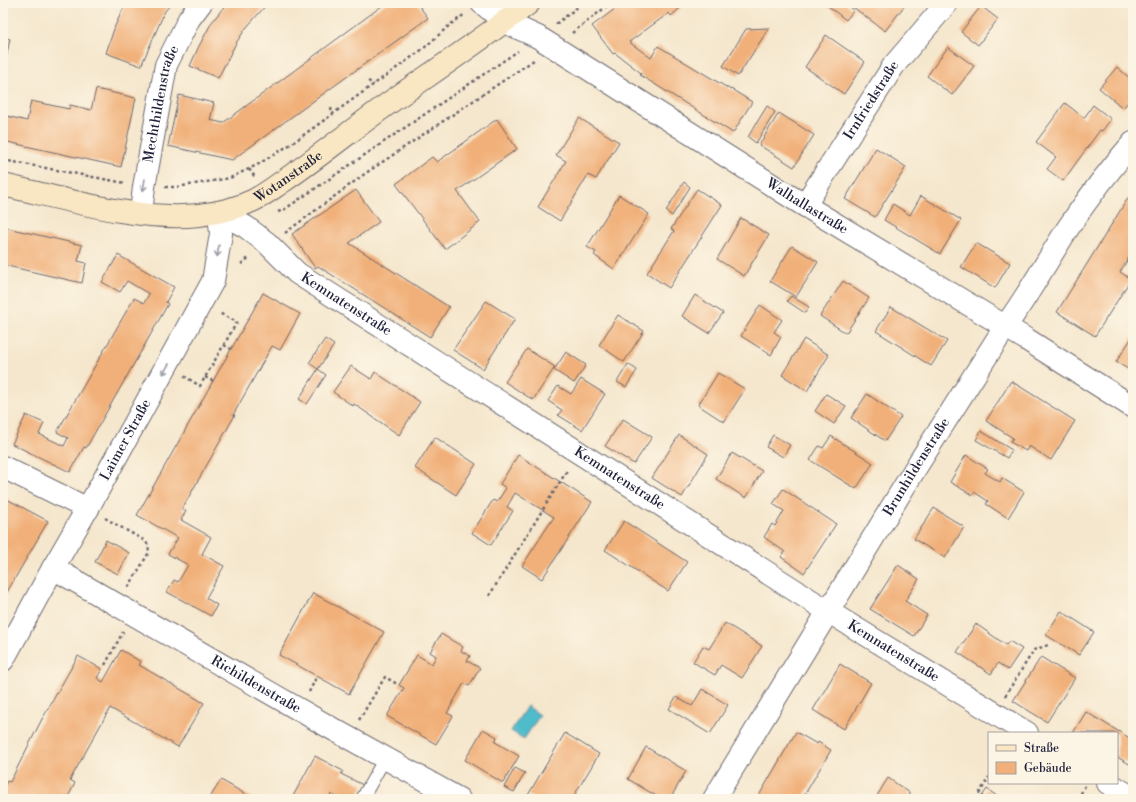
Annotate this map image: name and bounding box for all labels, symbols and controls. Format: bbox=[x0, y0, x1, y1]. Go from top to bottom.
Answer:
street label: Mechthildenstraße bbox=[140, 42, 183, 164]
street label: Irnfriedstraße bbox=[840, 57, 903, 143]
street label: Wotanstraße bbox=[250, 147, 326, 208]
street label: Walhallastraße bbox=[762, 174, 851, 238]
one-way arrow bbox=[140, 178, 148, 191]
one-way arrow bbox=[214, 244, 222, 257]
street label: Kemnatenstraße bbox=[297, 269, 395, 340]
one-way arrow bbox=[162, 363, 169, 375]
street label: Laimer Straße bbox=[96, 396, 155, 484]
street label: Brunhildenstraße bbox=[879, 414, 954, 520]
street label: Kemnatenstraße bbox=[570, 443, 668, 514]
street label: Kemnatenstraße bbox=[844, 616, 943, 686]
street label: Richildenstraße bbox=[208, 652, 304, 718]
legend bbox=[988, 732, 1118, 784]
text: Straße bbox=[1024, 741, 1059, 756]
text: Gebäude bbox=[1024, 761, 1072, 776]

